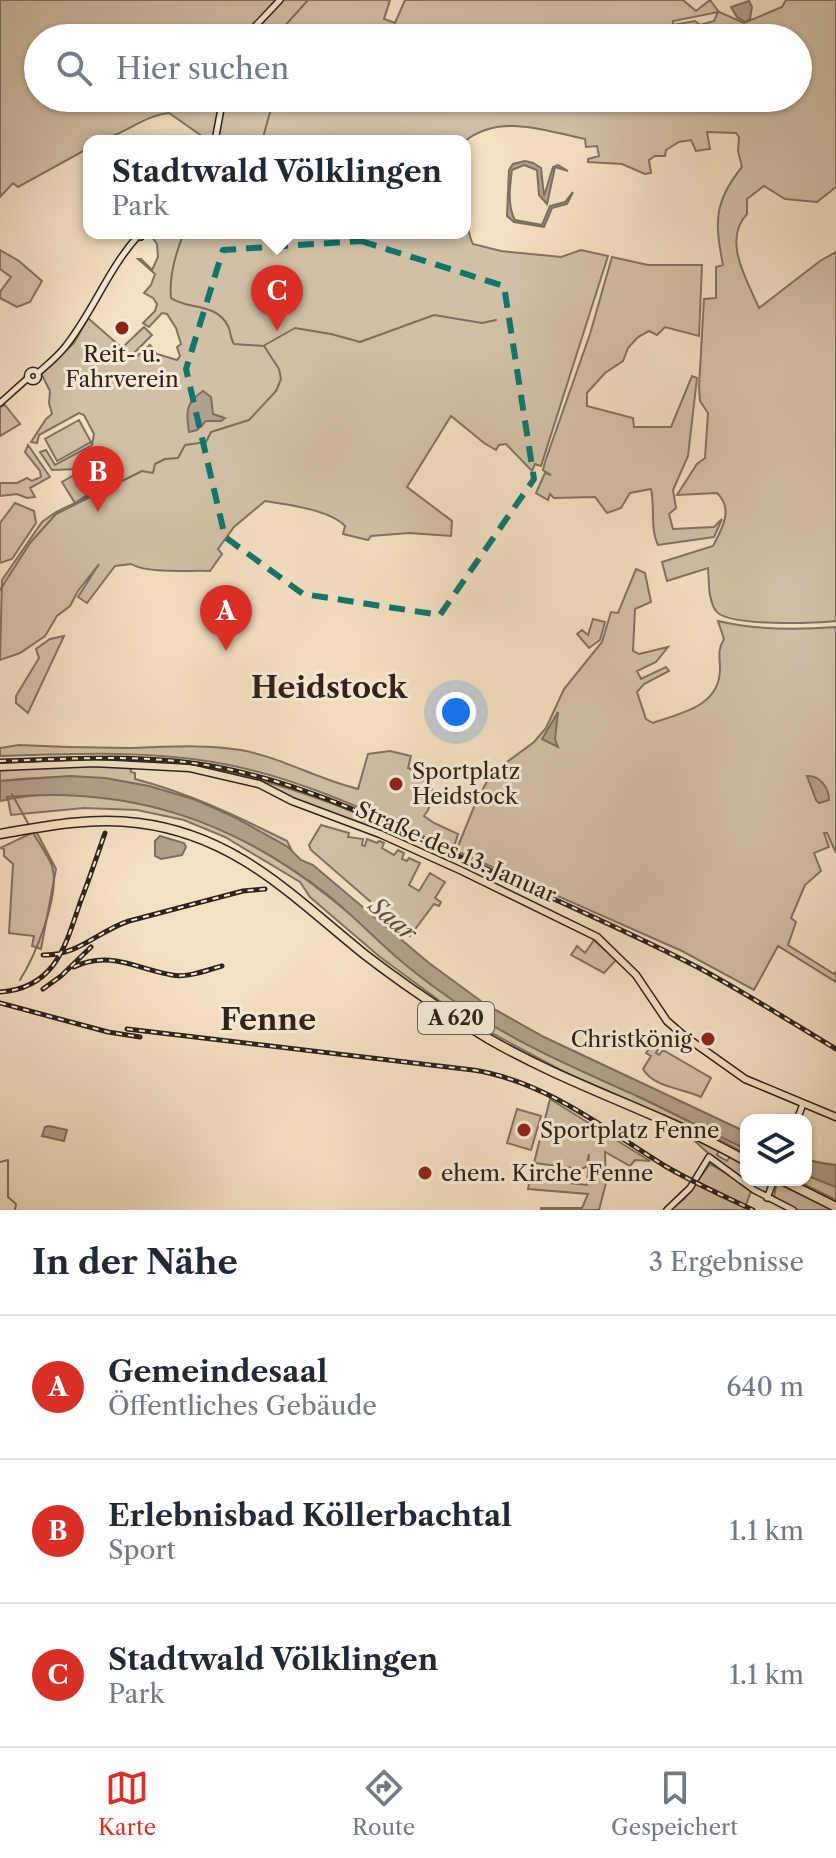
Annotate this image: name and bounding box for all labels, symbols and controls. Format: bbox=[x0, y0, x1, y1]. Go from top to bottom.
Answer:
search box bbox=[24, 24, 812, 112]
icon: search bbox=[52, 46, 96, 90]
text: Hier suchen bbox=[116, 50, 289, 87]
popup bbox=[83, 135, 471, 239]
text: Stadtwald Völklingen bbox=[112, 153, 442, 190]
text: Park bbox=[112, 190, 168, 222]
pin: C bbox=[251, 265, 303, 331]
marker: Reit- u. Fahrverein bbox=[113, 319, 131, 337]
place label: Reit- u. Fahrverein bbox=[65, 341, 179, 393]
pin: B bbox=[72, 446, 124, 512]
pin: A bbox=[200, 585, 252, 651]
district label: Heidstock bbox=[251, 669, 408, 706]
your location bbox=[436, 692, 476, 732]
place label: Sportplatz Heidstock bbox=[412, 758, 520, 810]
marker: Sportplatz Heidstock bbox=[387, 775, 405, 793]
street label: Straße des 13. Januar bbox=[352, 796, 560, 908]
water label: Saar bbox=[362, 890, 424, 948]
district label: Fenne bbox=[220, 1001, 316, 1038]
road number: A 620 bbox=[418, 1002, 494, 1034]
place label: Christkönig bbox=[571, 1026, 692, 1053]
marker: Christkönig bbox=[699, 1030, 717, 1048]
map controls bbox=[740, 1114, 812, 1186]
button: layers bbox=[740, 1114, 812, 1186]
place label: Sportplatz Fenne bbox=[540, 1117, 719, 1144]
marker: Sportplatz Fenne bbox=[515, 1121, 533, 1139]
place label: ehem. Kirche Fenne bbox=[441, 1160, 653, 1187]
marker: ehem. Kirche Fenne bbox=[416, 1164, 434, 1182]
text: In der Nähe bbox=[32, 1241, 238, 1283]
text: 3 Ergebnisse bbox=[649, 1246, 804, 1278]
text: Gemeindesaal bbox=[108, 1353, 328, 1390]
text: A bbox=[48, 1371, 68, 1403]
text: 640 m bbox=[726, 1371, 804, 1403]
text: Öffentliches Gebäude bbox=[108, 1390, 377, 1422]
text: Erlebnisbad Köllerbachtal bbox=[108, 1497, 512, 1534]
text: B bbox=[48, 1515, 68, 1547]
text: 1.1 km bbox=[729, 1515, 804, 1547]
text: Sport bbox=[108, 1534, 176, 1566]
text: Stadtwald Völklingen bbox=[108, 1641, 438, 1678]
text: C bbox=[48, 1659, 68, 1691]
text: 1.1 km bbox=[729, 1659, 804, 1691]
text: Park bbox=[108, 1678, 165, 1710]
tab: Karte bbox=[98, 1766, 156, 1841]
tab: Route bbox=[352, 1766, 415, 1841]
tab: Gespeichert bbox=[611, 1766, 738, 1841]

